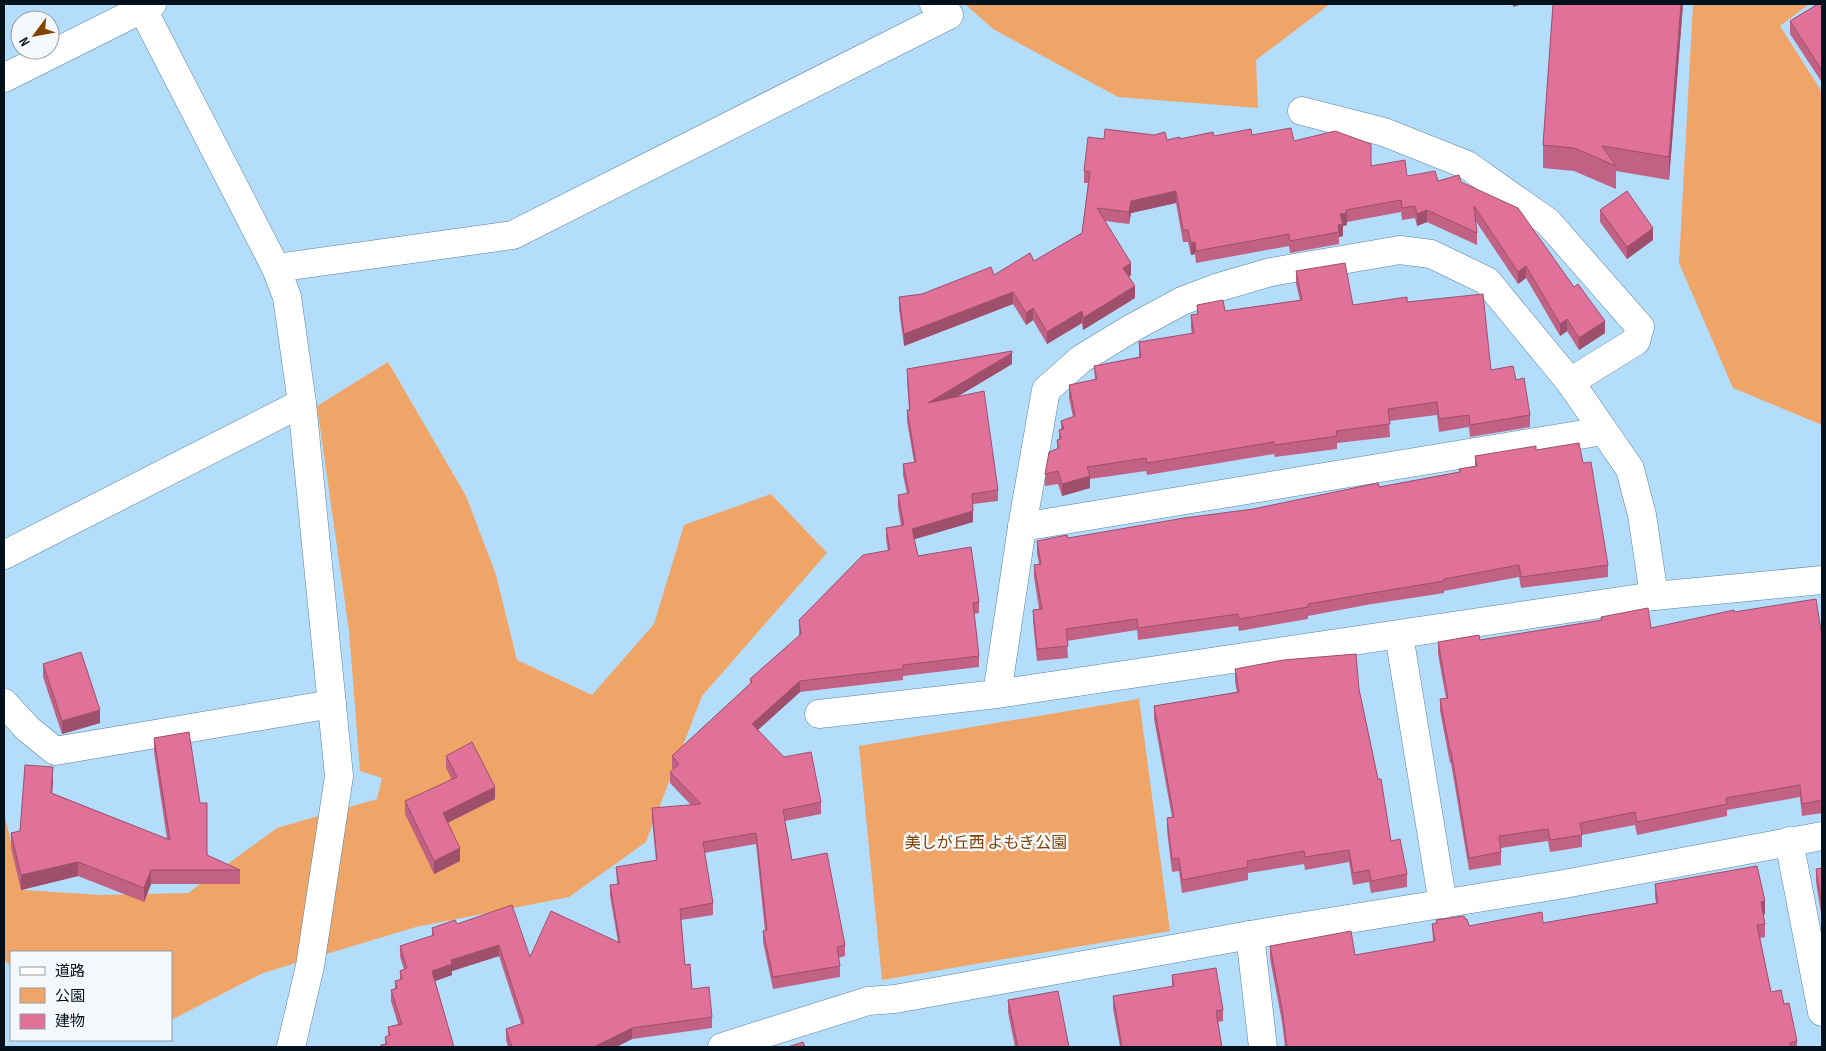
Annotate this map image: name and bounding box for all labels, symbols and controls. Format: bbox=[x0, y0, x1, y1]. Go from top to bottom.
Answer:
north arrow bbox=[10, 10, 60, 60]
text: N bbox=[15, 34, 34, 49]
park label: 美しが丘西 よもぎ公園 bbox=[905, 834, 1067, 853]
legend bbox=[10, 951, 172, 1041]
text: 道路 bbox=[55, 962, 85, 981]
text: 公園 bbox=[55, 987, 85, 1006]
text: 建物 bbox=[55, 1012, 85, 1031]

